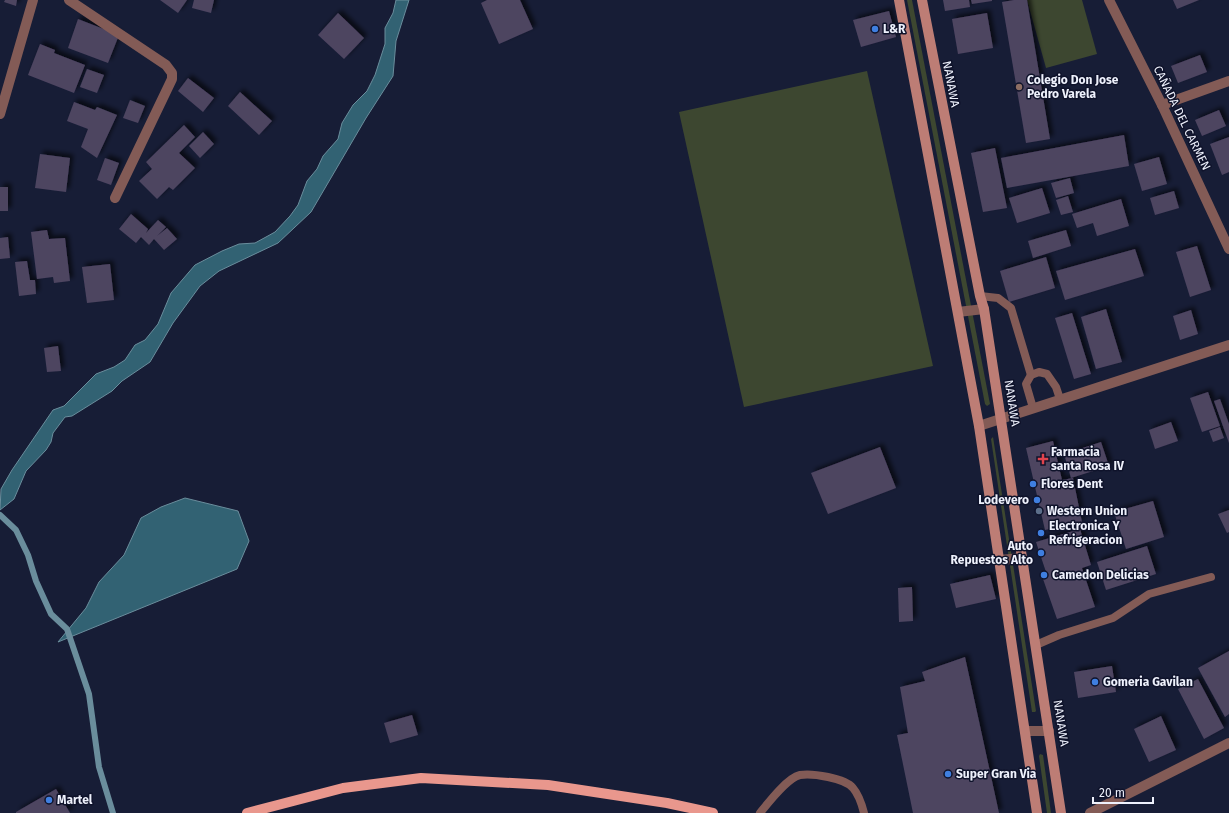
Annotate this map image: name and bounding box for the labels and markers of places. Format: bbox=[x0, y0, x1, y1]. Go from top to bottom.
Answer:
place label: L&R bbox=[883, 22, 906, 36]
marker: L&R bbox=[870, 24, 880, 34]
place label: Colegio Don Jose Pedro Varela bbox=[1027, 73, 1119, 101]
marker: Colegio Don Jose Pedro Varela bbox=[1014, 82, 1024, 92]
place label: Farmacia santa Rosa IV bbox=[1051, 445, 1125, 473]
marker: Farmacia santa Rosa IV bbox=[1038, 454, 1048, 464]
place label: Flores Dent bbox=[1041, 477, 1103, 491]
marker: Flores Dent bbox=[1028, 479, 1038, 489]
place label: Lodevero bbox=[978, 493, 1029, 507]
marker: Lodevero bbox=[1032, 495, 1042, 505]
place label: Western Union bbox=[1047, 504, 1127, 518]
marker: Western Union bbox=[1034, 506, 1044, 516]
place label: Electronica Y Refrigeracion bbox=[1049, 519, 1122, 547]
marker: Electronica Y Refrigeracion bbox=[1036, 528, 1046, 538]
place label: Auto Repuestos Alto bbox=[951, 539, 1033, 567]
marker: Auto Repuestos Alto bbox=[1036, 548, 1046, 558]
place label: Camedon Delicias bbox=[1052, 568, 1149, 582]
marker: Camedon Delicias bbox=[1039, 570, 1049, 580]
place label: Gomeria Gavilan bbox=[1103, 675, 1193, 689]
marker: Gomeria Gavilan bbox=[1090, 677, 1100, 687]
place label: Super Gran Via bbox=[956, 767, 1037, 781]
marker: Super Gran Via bbox=[943, 769, 953, 779]
place label: Martel bbox=[57, 793, 93, 807]
marker: Martel bbox=[44, 795, 54, 805]

